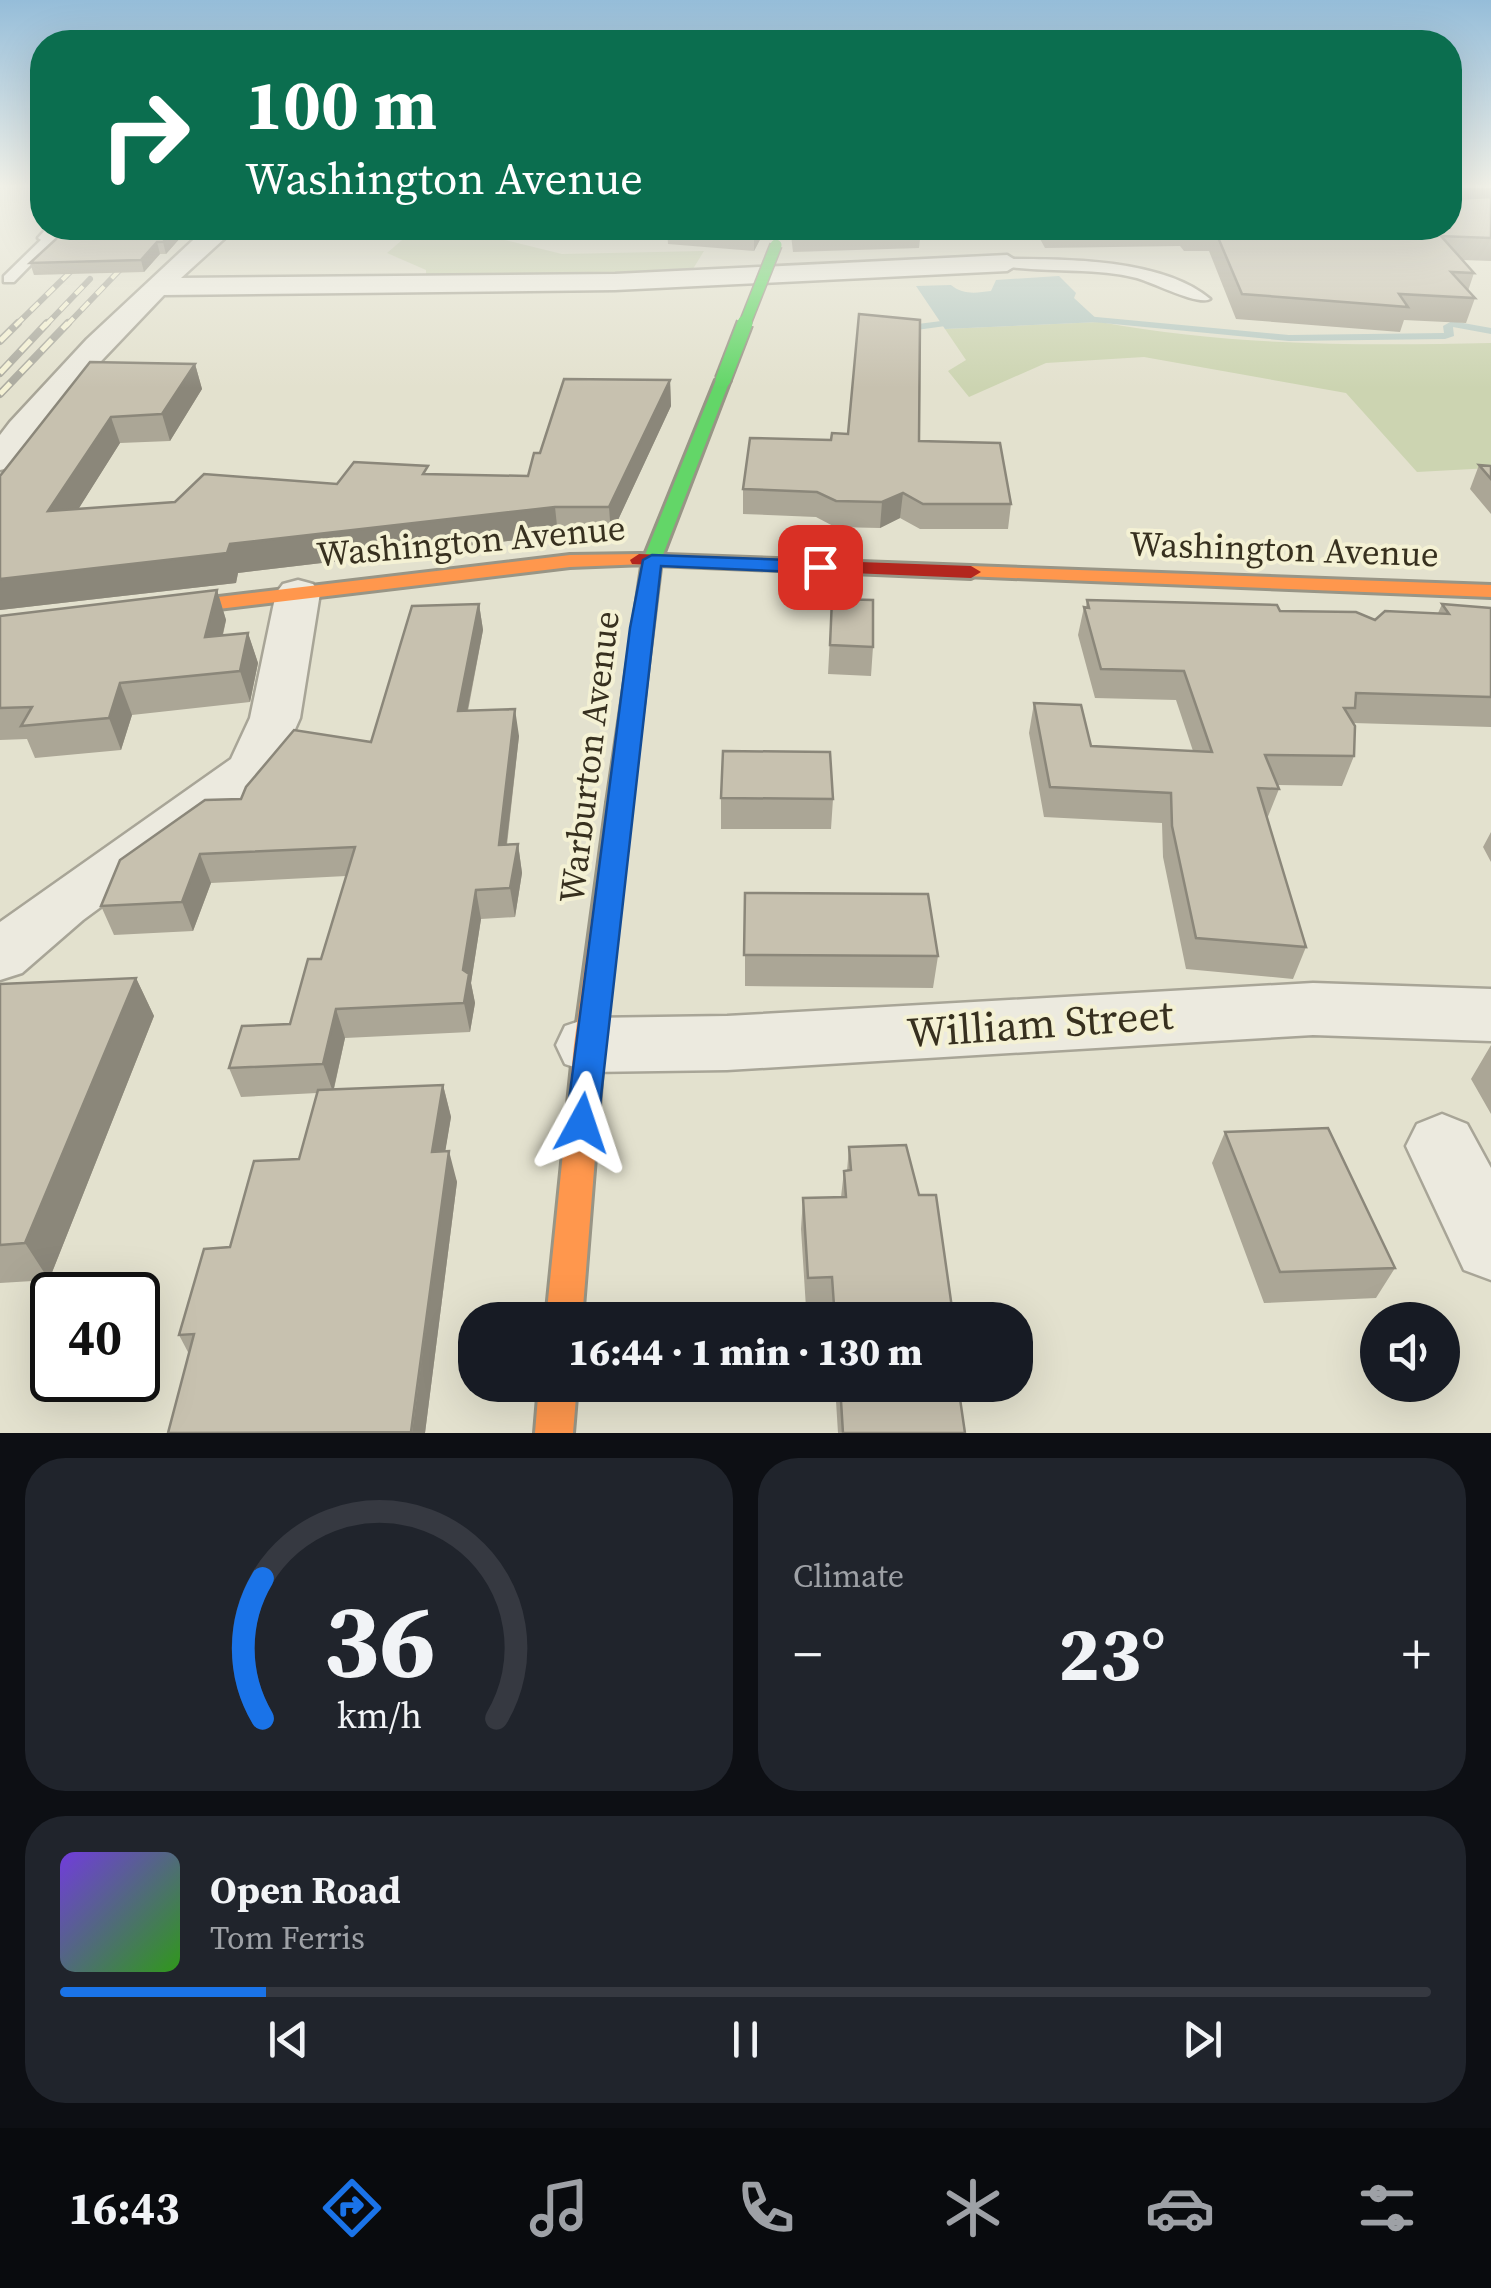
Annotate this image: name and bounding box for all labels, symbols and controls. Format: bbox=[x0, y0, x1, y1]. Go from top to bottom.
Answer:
text: 100 m bbox=[245, 56, 437, 152]
icon: right bbox=[80, 70, 210, 200]
text: Washington Avenue bbox=[245, 147, 643, 209]
street label: Washington Avenue bbox=[315, 504, 627, 578]
street label: Washington Avenue bbox=[1128, 520, 1440, 578]
pin bbox=[778, 525, 863, 610]
icon: arrive bbox=[793, 540, 848, 595]
street label: Warburton Avenue bbox=[547, 608, 631, 906]
street label: William Street bbox=[905, 985, 1176, 1061]
position arrow bbox=[530, 1071, 634, 1175]
speed limit sign: 40 bbox=[30, 1272, 160, 1402]
map controls bbox=[1360, 1302, 1460, 1402]
button: sound bbox=[1360, 1302, 1460, 1402]
text: 16:44 · 1 min · 130 m bbox=[568, 1326, 923, 1378]
text: Climate bbox=[793, 1554, 904, 1598]
text: 36 bbox=[323, 1568, 435, 1711]
text: 23° bbox=[1058, 1602, 1166, 1705]
text: − bbox=[793, 1616, 822, 1691]
text: + bbox=[1402, 1616, 1431, 1691]
text: km/h bbox=[336, 1691, 422, 1740]
text: Open Road bbox=[210, 1864, 401, 1916]
text: Tom Ferris bbox=[210, 1916, 365, 1960]
icon: previous bbox=[261, 2012, 316, 2067]
icon: pause bbox=[718, 2012, 773, 2067]
icon: next bbox=[1175, 2012, 1230, 2067]
icon: directions bbox=[317, 2173, 387, 2243]
icon: music bbox=[524, 2173, 594, 2243]
icon: phone bbox=[731, 2173, 801, 2243]
icon: climate bbox=[938, 2173, 1008, 2243]
icon: car bbox=[1145, 2173, 1215, 2243]
icon: filters bbox=[1352, 2173, 1422, 2243]
text: 16:43 bbox=[69, 2177, 180, 2239]

